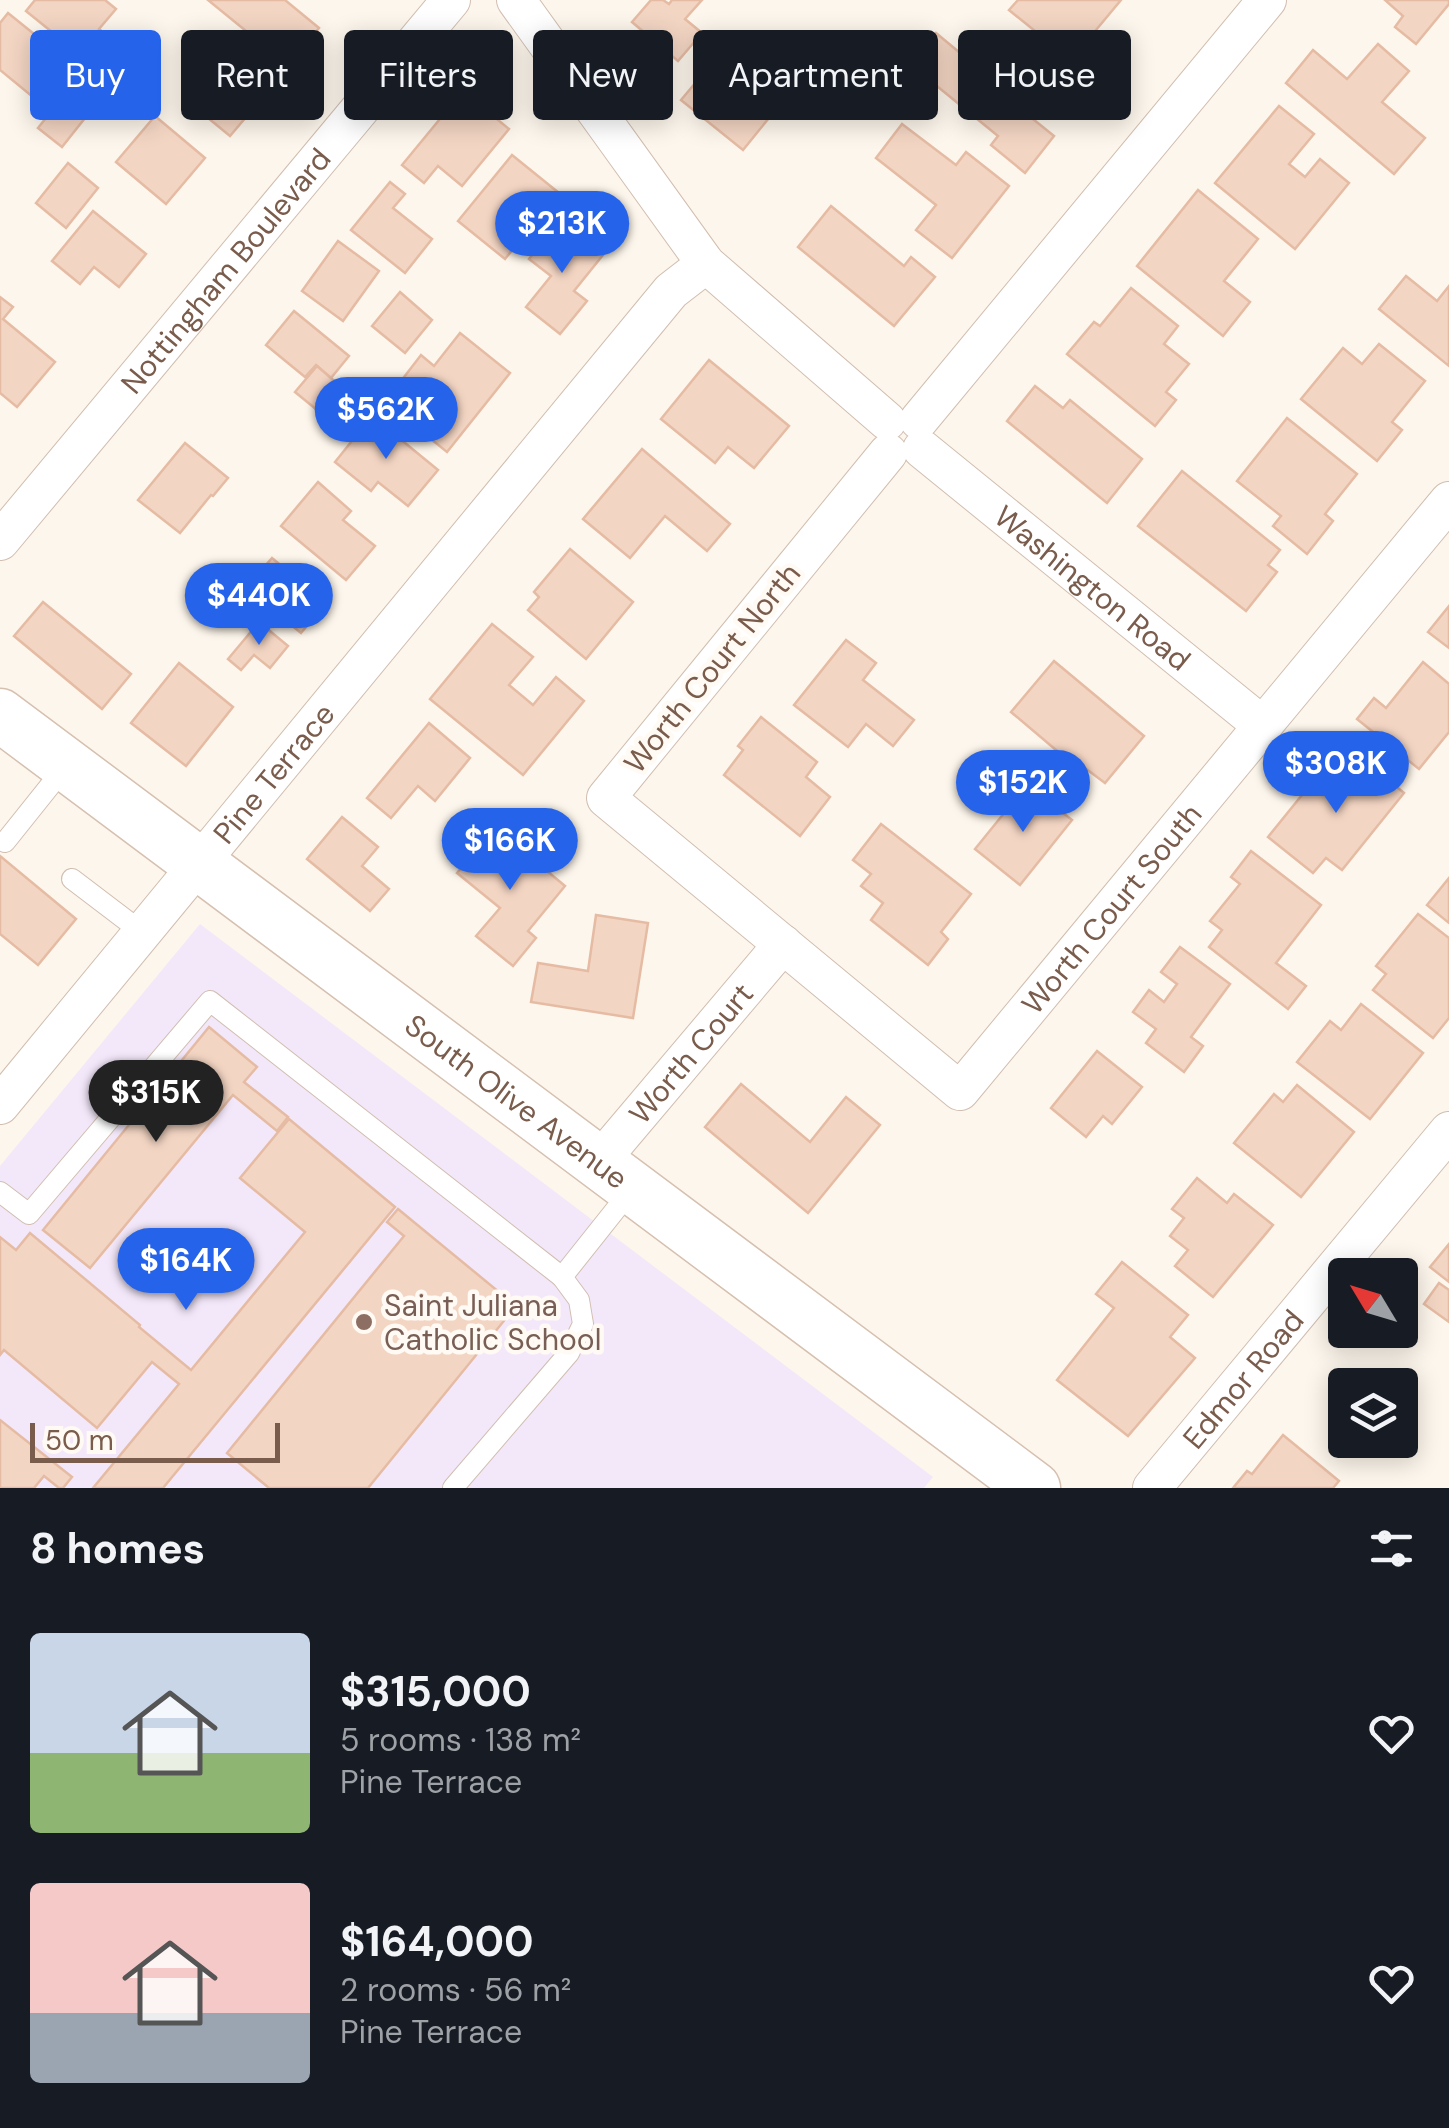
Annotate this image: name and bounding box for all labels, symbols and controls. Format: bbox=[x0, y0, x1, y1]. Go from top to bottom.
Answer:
chip: Buy bbox=[30, 30, 161, 120]
chip: Rent bbox=[181, 30, 324, 120]
chip: Filters bbox=[344, 30, 513, 120]
chip: New bbox=[533, 30, 673, 120]
chip: Apartment bbox=[693, 30, 938, 120]
chip: House bbox=[958, 30, 1131, 120]
street label: Nottingham Boulevard bbox=[112, 140, 339, 401]
pin: $213K bbox=[492, 191, 632, 276]
text: $213K bbox=[517, 202, 607, 244]
pin: $562K bbox=[316, 377, 456, 462]
text: $562K bbox=[337, 388, 435, 430]
street label: Washington Road bbox=[987, 496, 1199, 679]
street label: Worth Court North bbox=[615, 555, 809, 781]
pin: $440K bbox=[189, 563, 329, 648]
text: $440K bbox=[207, 574, 311, 616]
street label: Pine Terrace bbox=[204, 695, 343, 852]
pin: $308K bbox=[1266, 731, 1406, 816]
text: $308K bbox=[1285, 742, 1387, 784]
pin: $152K bbox=[953, 750, 1093, 835]
text: $152K bbox=[978, 761, 1068, 803]
street label: Worth Court South bbox=[1012, 795, 1210, 1022]
pin: $166K bbox=[440, 808, 580, 893]
text: $166K bbox=[464, 819, 556, 861]
street label: Worth Court bbox=[620, 975, 761, 1132]
street label: South Olive Avenue bbox=[397, 1005, 636, 1197]
pin: $315K bbox=[86, 1060, 226, 1145]
text: $315K bbox=[111, 1071, 201, 1113]
pin: $164K bbox=[116, 1228, 256, 1313]
text: $164K bbox=[140, 1239, 232, 1281]
north arrow bbox=[1328, 1258, 1418, 1348]
map controls bbox=[1328, 1258, 1418, 1458]
place label: Saint Juliana Catholic School bbox=[384, 1286, 601, 1359]
street label: Edmor Road bbox=[1174, 1301, 1312, 1456]
marker: Saint Juliana Catholic School bbox=[353, 1311, 375, 1333]
button: layers bbox=[1328, 1368, 1418, 1458]
scale bar bbox=[30, 1418, 280, 1462]
text: 50 m bbox=[45, 1422, 114, 1459]
text: 8 homes bbox=[30, 1521, 205, 1576]
icon: filters bbox=[1364, 1521, 1419, 1576]
text: $315,000 bbox=[340, 1664, 531, 1719]
icon: home bbox=[110, 1673, 230, 1793]
icon: heart bbox=[1364, 1706, 1419, 1761]
text: 5 rooms · 138 m² bbox=[340, 1719, 581, 1761]
text: Pine Terrace bbox=[340, 1761, 522, 1803]
text: $164,000 bbox=[340, 1914, 534, 1969]
icon: home bbox=[110, 1923, 230, 2043]
icon: heart bbox=[1364, 1956, 1419, 2011]
text: 2 rooms · 56 m² bbox=[340, 1969, 571, 2011]
text: Pine Terrace bbox=[340, 2011, 522, 2053]

